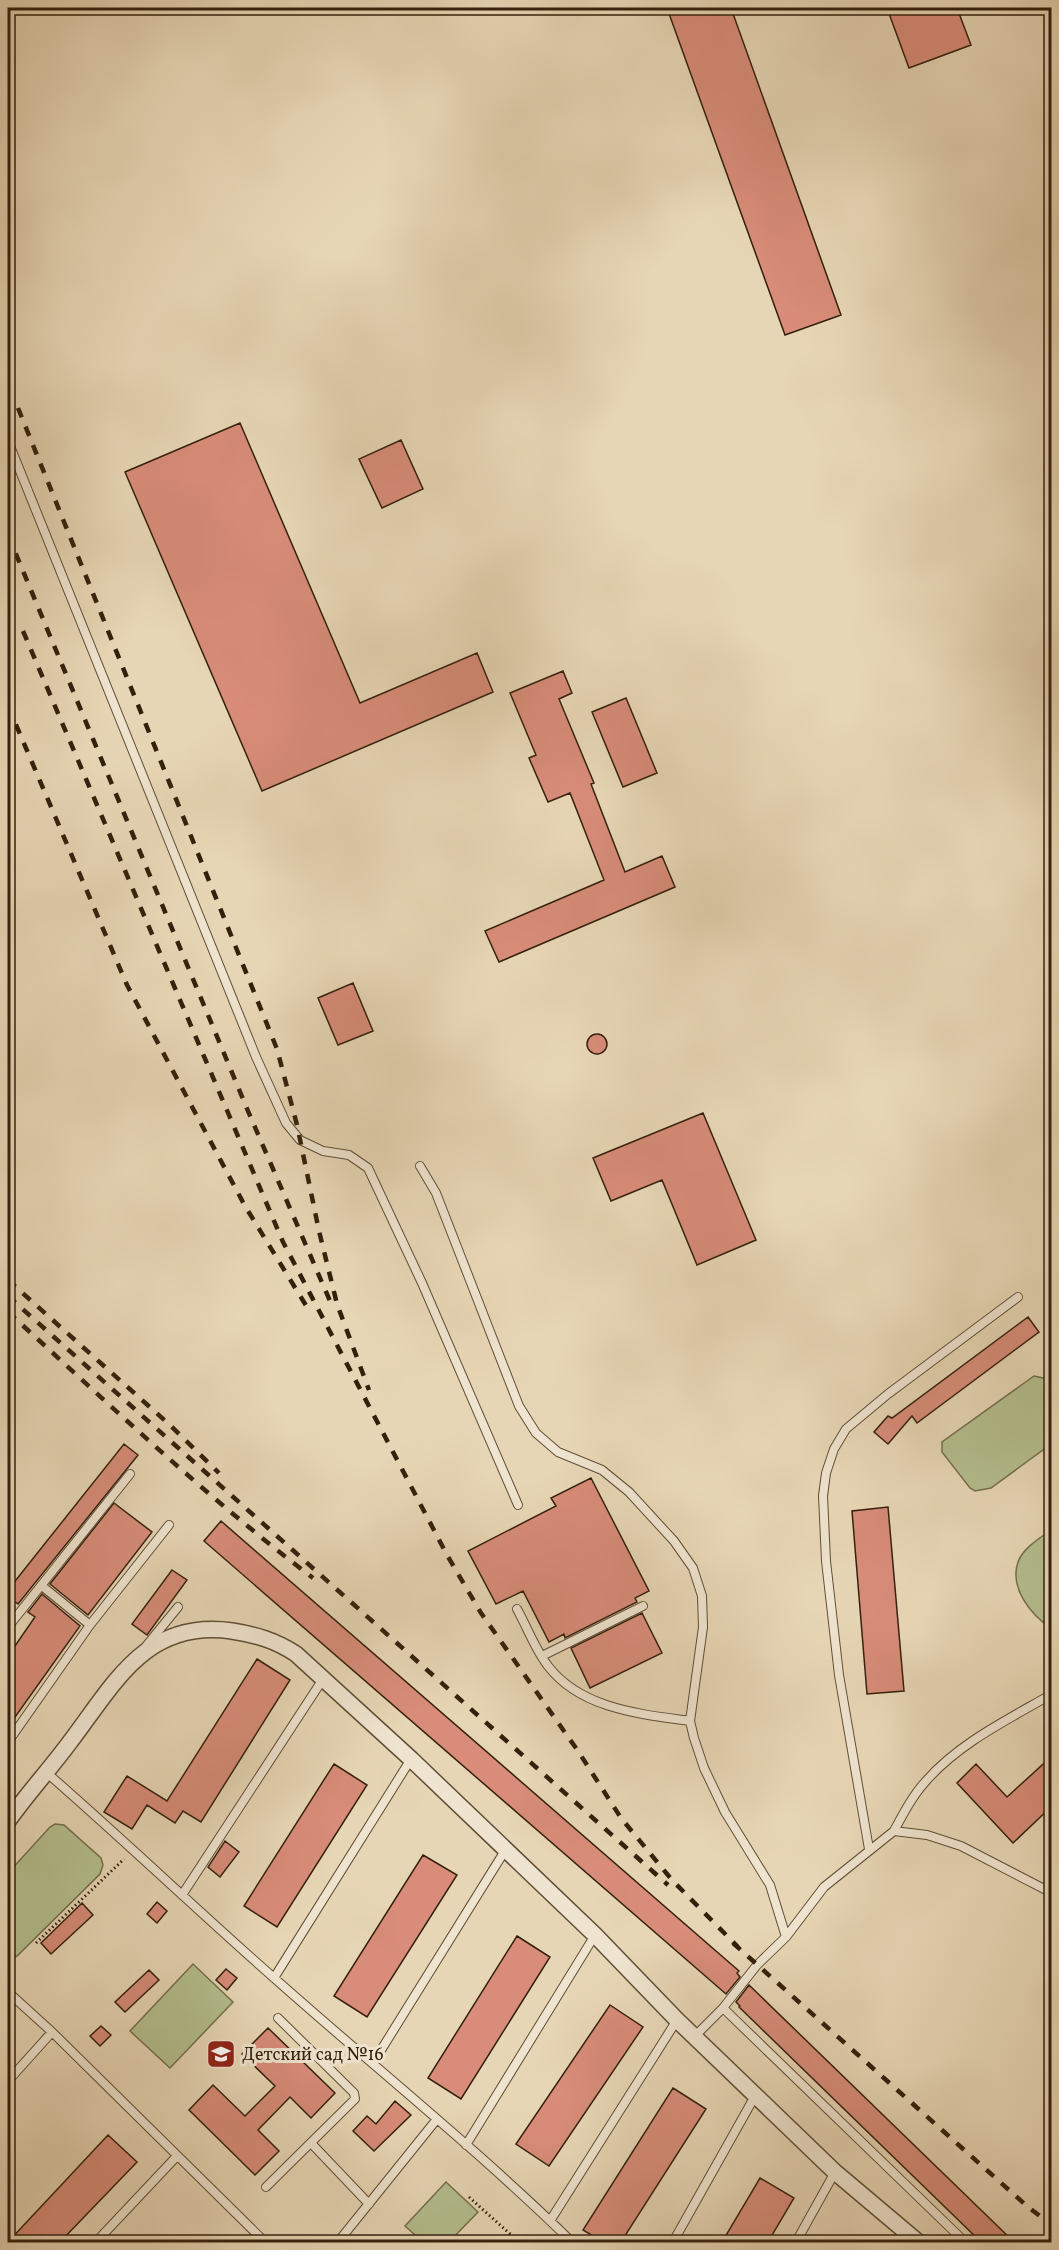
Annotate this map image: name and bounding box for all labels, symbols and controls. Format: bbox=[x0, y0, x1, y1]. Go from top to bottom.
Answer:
school or university icon: Детский сад №16 bbox=[205, 2038, 237, 2070]
place label: Детский сад №16 bbox=[242, 2043, 384, 2068]

